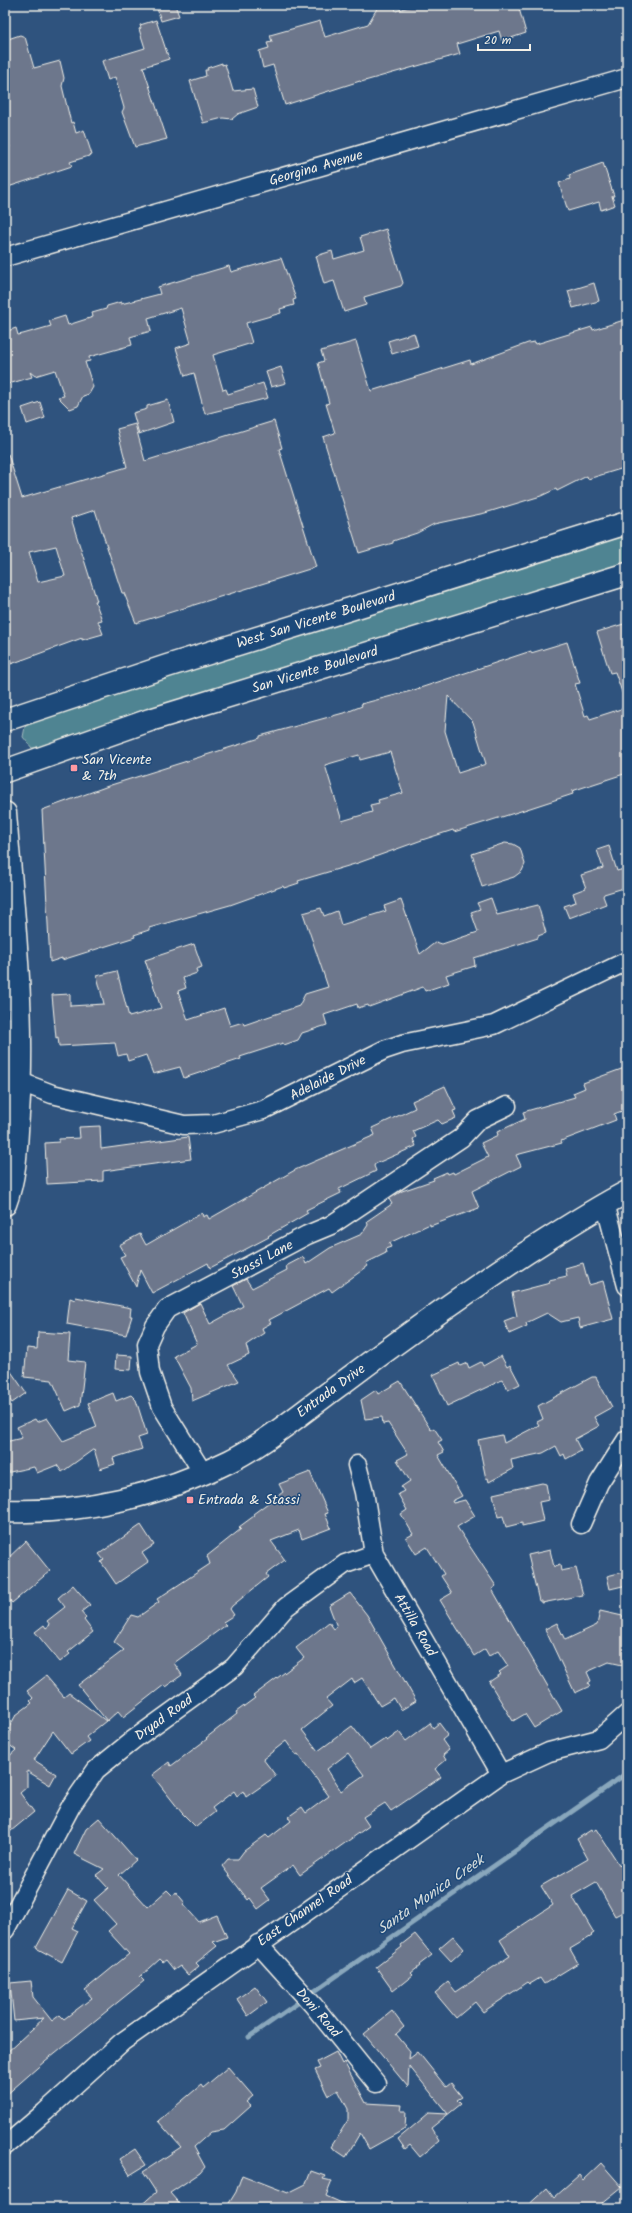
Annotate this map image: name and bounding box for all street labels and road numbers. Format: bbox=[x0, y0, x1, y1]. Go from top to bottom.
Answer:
street label: Georgina Avenue bbox=[267, 144, 366, 192]
street label: West San Vicente Boulevard bbox=[234, 585, 399, 655]
street label: San Vicente Boulevard bbox=[249, 640, 382, 700]
street label: Adelaide Drive bbox=[286, 1049, 371, 1107]
street label: Stassi Lane bbox=[227, 1234, 298, 1286]
street label: Entrada Drive bbox=[292, 1358, 371, 1424]
street label: Attilla Road bbox=[388, 1589, 442, 1662]
street label: Dryad Road bbox=[130, 1689, 199, 1747]
street label: East Channel Road bbox=[253, 1869, 358, 1952]
street label: Doni Road bbox=[290, 1983, 347, 2044]

